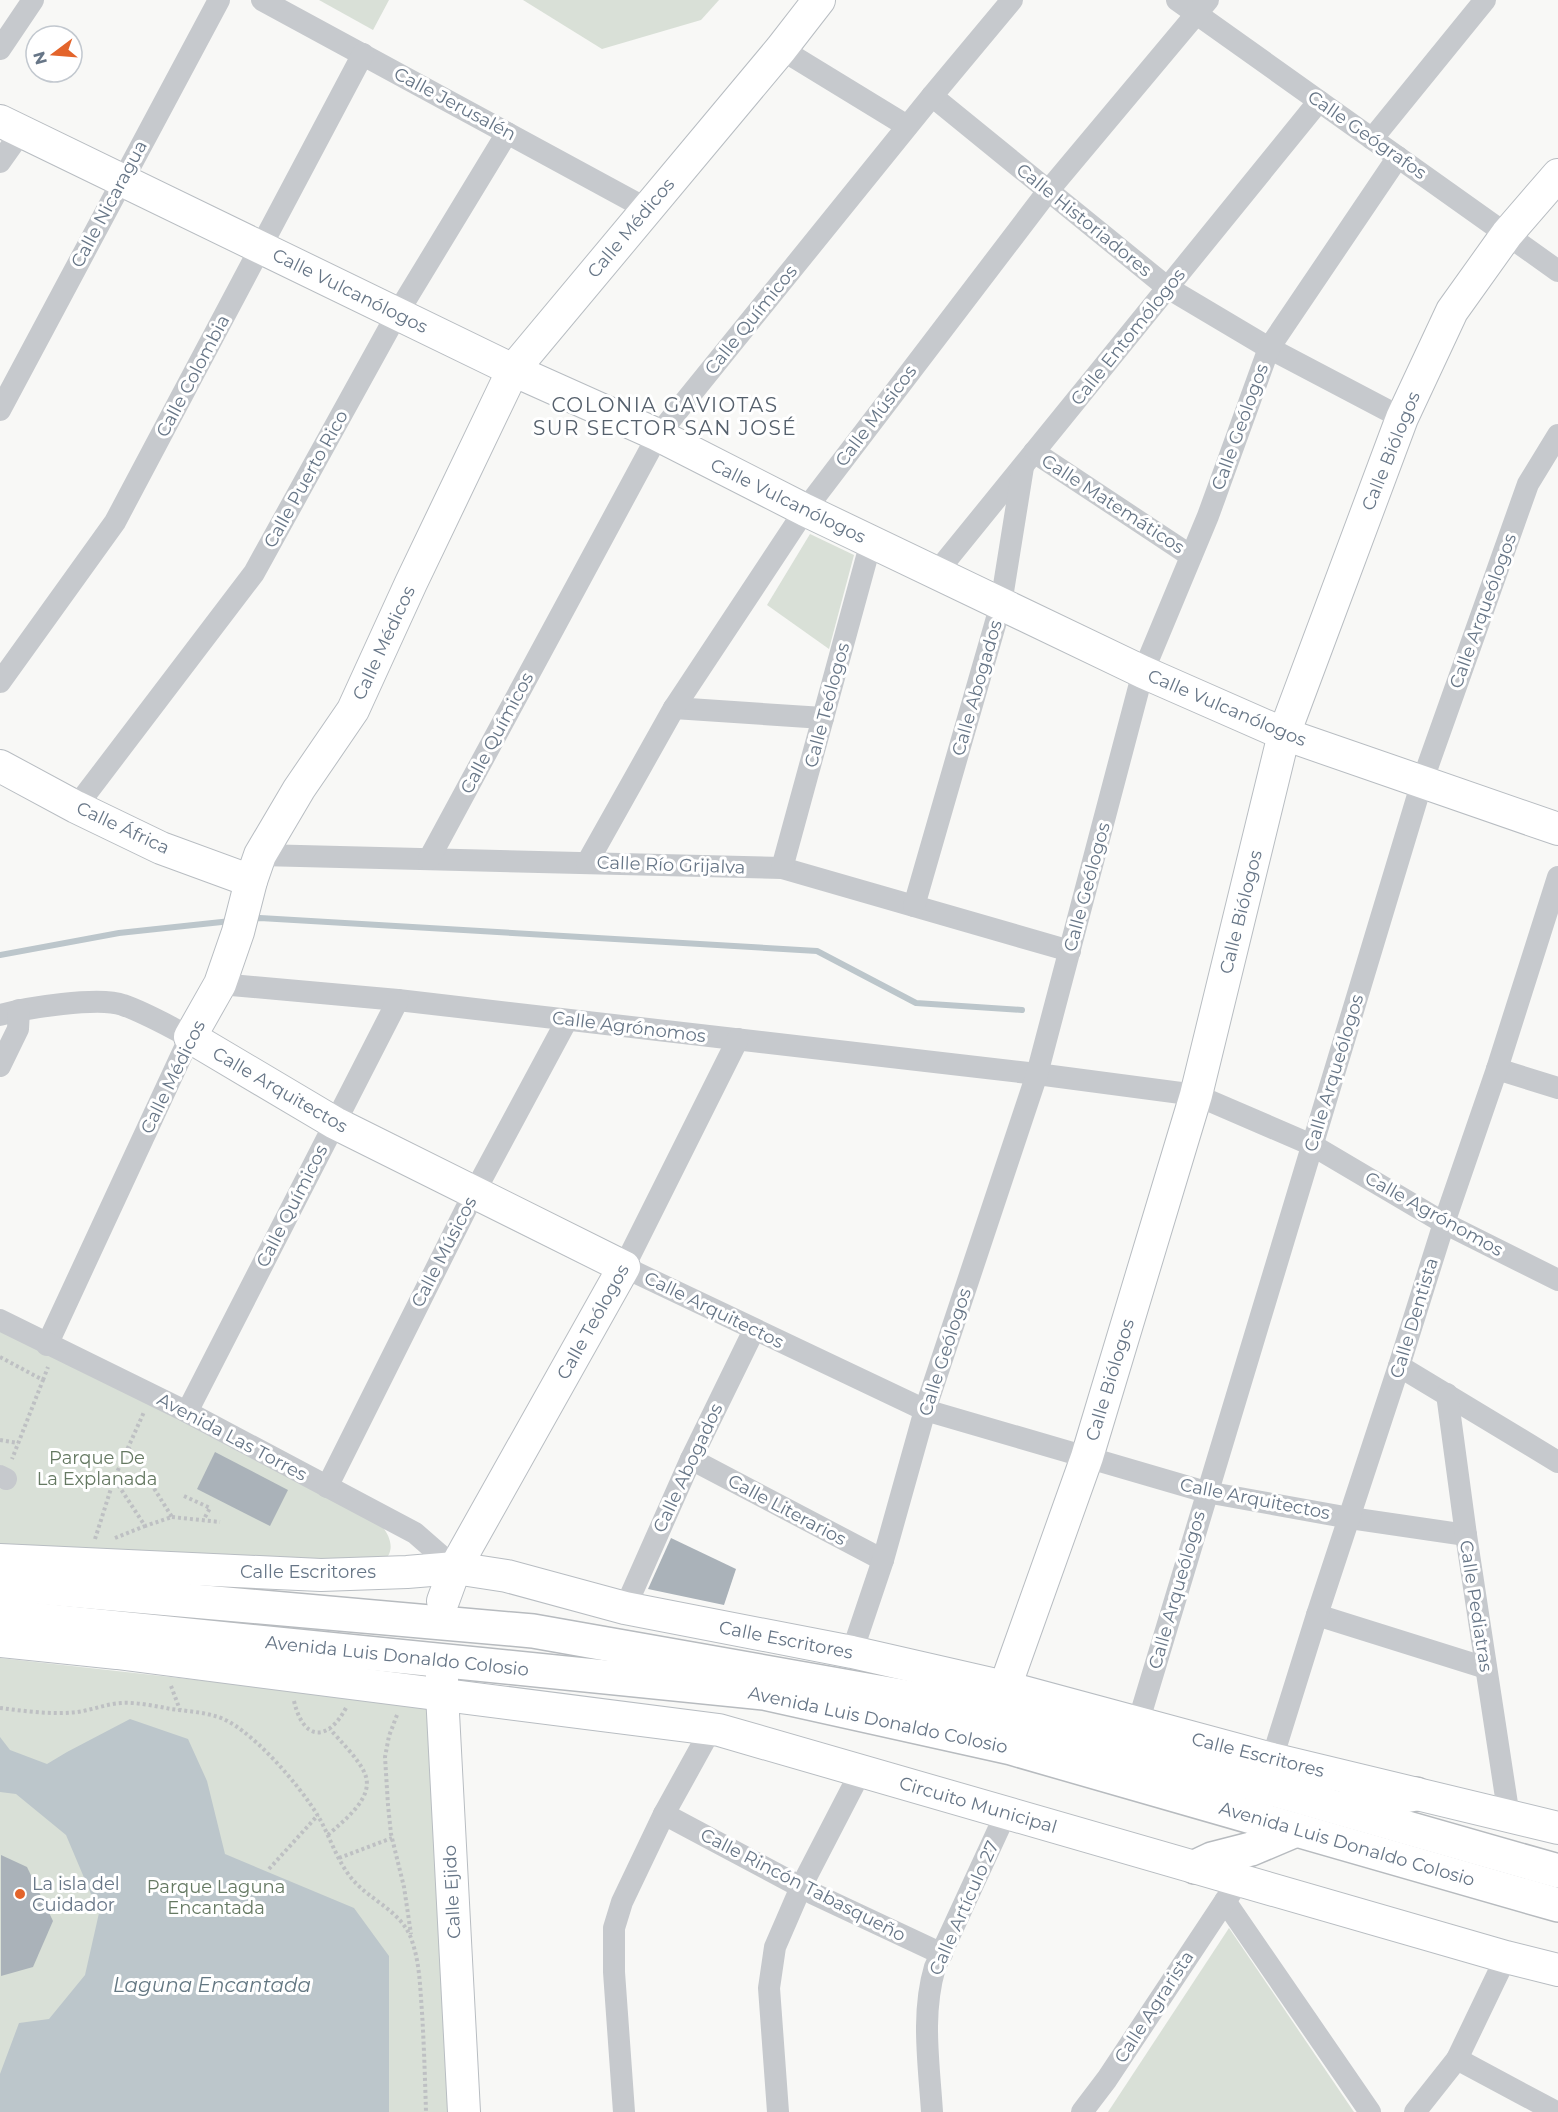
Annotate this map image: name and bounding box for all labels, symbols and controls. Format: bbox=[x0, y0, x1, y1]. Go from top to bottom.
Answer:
north arrow bbox=[24, 24, 84, 84]
text: N bbox=[29, 49, 51, 67]
street label: Calle Jerusalén bbox=[390, 63, 520, 145]
street label: Calle Geógrafos bbox=[1303, 86, 1431, 184]
street label: Calle Nicaragua bbox=[66, 137, 152, 271]
street label: Calle Historiadores bbox=[1012, 159, 1156, 281]
street label: Calle Médicos bbox=[583, 173, 679, 282]
street label: Calle Vulcanólogos bbox=[269, 244, 431, 338]
street label: Calle Químicos bbox=[700, 261, 802, 379]
street label: Calle Entomólogos bbox=[1066, 264, 1190, 410]
street label: Calle Colombia bbox=[152, 311, 234, 441]
street label: Calle Geólogos bbox=[1207, 360, 1273, 493]
street label: Calle Músicos bbox=[831, 361, 921, 471]
street label: Calle Biólogos bbox=[1357, 388, 1425, 514]
district label: COLONIA GAVIOTAS SUR SECTOR SAN JOSÉ bbox=[533, 393, 797, 440]
street label: Calle Puerto Rico bbox=[259, 406, 353, 552]
street label: Calle Matemáticos bbox=[1037, 450, 1189, 559]
street label: Calle Vulcanólogos bbox=[707, 454, 869, 548]
street label: Calle Arqueólogos bbox=[1445, 530, 1521, 692]
street label: Calle Médicos bbox=[348, 582, 420, 704]
street label: Calle Abogados bbox=[947, 617, 1007, 758]
street label: Calle Teólogos bbox=[800, 640, 854, 770]
street label: Calle Vulcanólogos bbox=[1144, 665, 1310, 751]
street label: Calle Químicos bbox=[456, 668, 538, 798]
street label: Calle África bbox=[73, 797, 173, 859]
street label: Calle Geólogos bbox=[1059, 820, 1115, 954]
street label: Calle Biólogos bbox=[1215, 848, 1267, 976]
street label: Calle Río Grijalva bbox=[596, 851, 746, 879]
street label: Calle Arqueólogos bbox=[1300, 991, 1368, 1154]
street label: Calle Agrónomos bbox=[551, 1007, 707, 1047]
street label: Calle Médicos bbox=[136, 1016, 210, 1137]
street label: Calle Arquitectos bbox=[208, 1042, 352, 1138]
street label: Calle Químicos bbox=[252, 1141, 332, 1271]
street label: Calle Agrónomos bbox=[1361, 1167, 1507, 1261]
street label: Calle Músicos bbox=[407, 1193, 481, 1311]
street label: Calle Dentista bbox=[1385, 1255, 1443, 1381]
street label: Calle Teólogos bbox=[552, 1260, 634, 1384]
street label: Calle Arquitectos bbox=[641, 1267, 788, 1353]
street label: Calle Geólogos bbox=[914, 1285, 976, 1419]
street label: Calle Biólogos bbox=[1081, 1316, 1139, 1444]
street label: Avenida Las Torres bbox=[153, 1388, 311, 1486]
street label: Calle Abogados bbox=[648, 1400, 728, 1536]
park label: Parque De La Explanada bbox=[37, 1447, 157, 1490]
street label: Calle Literarios bbox=[724, 1470, 850, 1551]
street label: Calle Arquitectos bbox=[1178, 1474, 1332, 1524]
street label: Calle Arqueólogos bbox=[1144, 1508, 1210, 1672]
street label: Calle Pediatras bbox=[1455, 1539, 1497, 1674]
street label: Calle Escritores bbox=[240, 1561, 376, 1583]
street label: Calle Escritores bbox=[717, 1616, 855, 1664]
street label: Avenida Luis Donaldo Colosio bbox=[264, 1631, 530, 1681]
street label: Avenida Luis Donaldo Colosio bbox=[746, 1682, 1010, 1758]
street label: Calle Escritores bbox=[1189, 1728, 1327, 1782]
street label: Circuito Municipal bbox=[897, 1772, 1059, 1838]
street label: Avenida Luis Donaldo Colosio bbox=[1217, 1797, 1477, 1891]
street label: Calle Rincón Tabasqueño bbox=[697, 1824, 909, 1946]
street label: Calle Artículo 27 bbox=[924, 1837, 1004, 1979]
street label: Calle Ejido bbox=[439, 1845, 465, 1939]
place label: La isla del Cuidador bbox=[32, 1873, 120, 1916]
park label: Parque Laguna Encantada bbox=[147, 1876, 285, 1919]
marker: La isla del Cuidador bbox=[13, 1887, 27, 1901]
street label: Calle Agrarista bbox=[1110, 1947, 1198, 2067]
water label: Laguna Encantada bbox=[113, 1973, 311, 1997]

